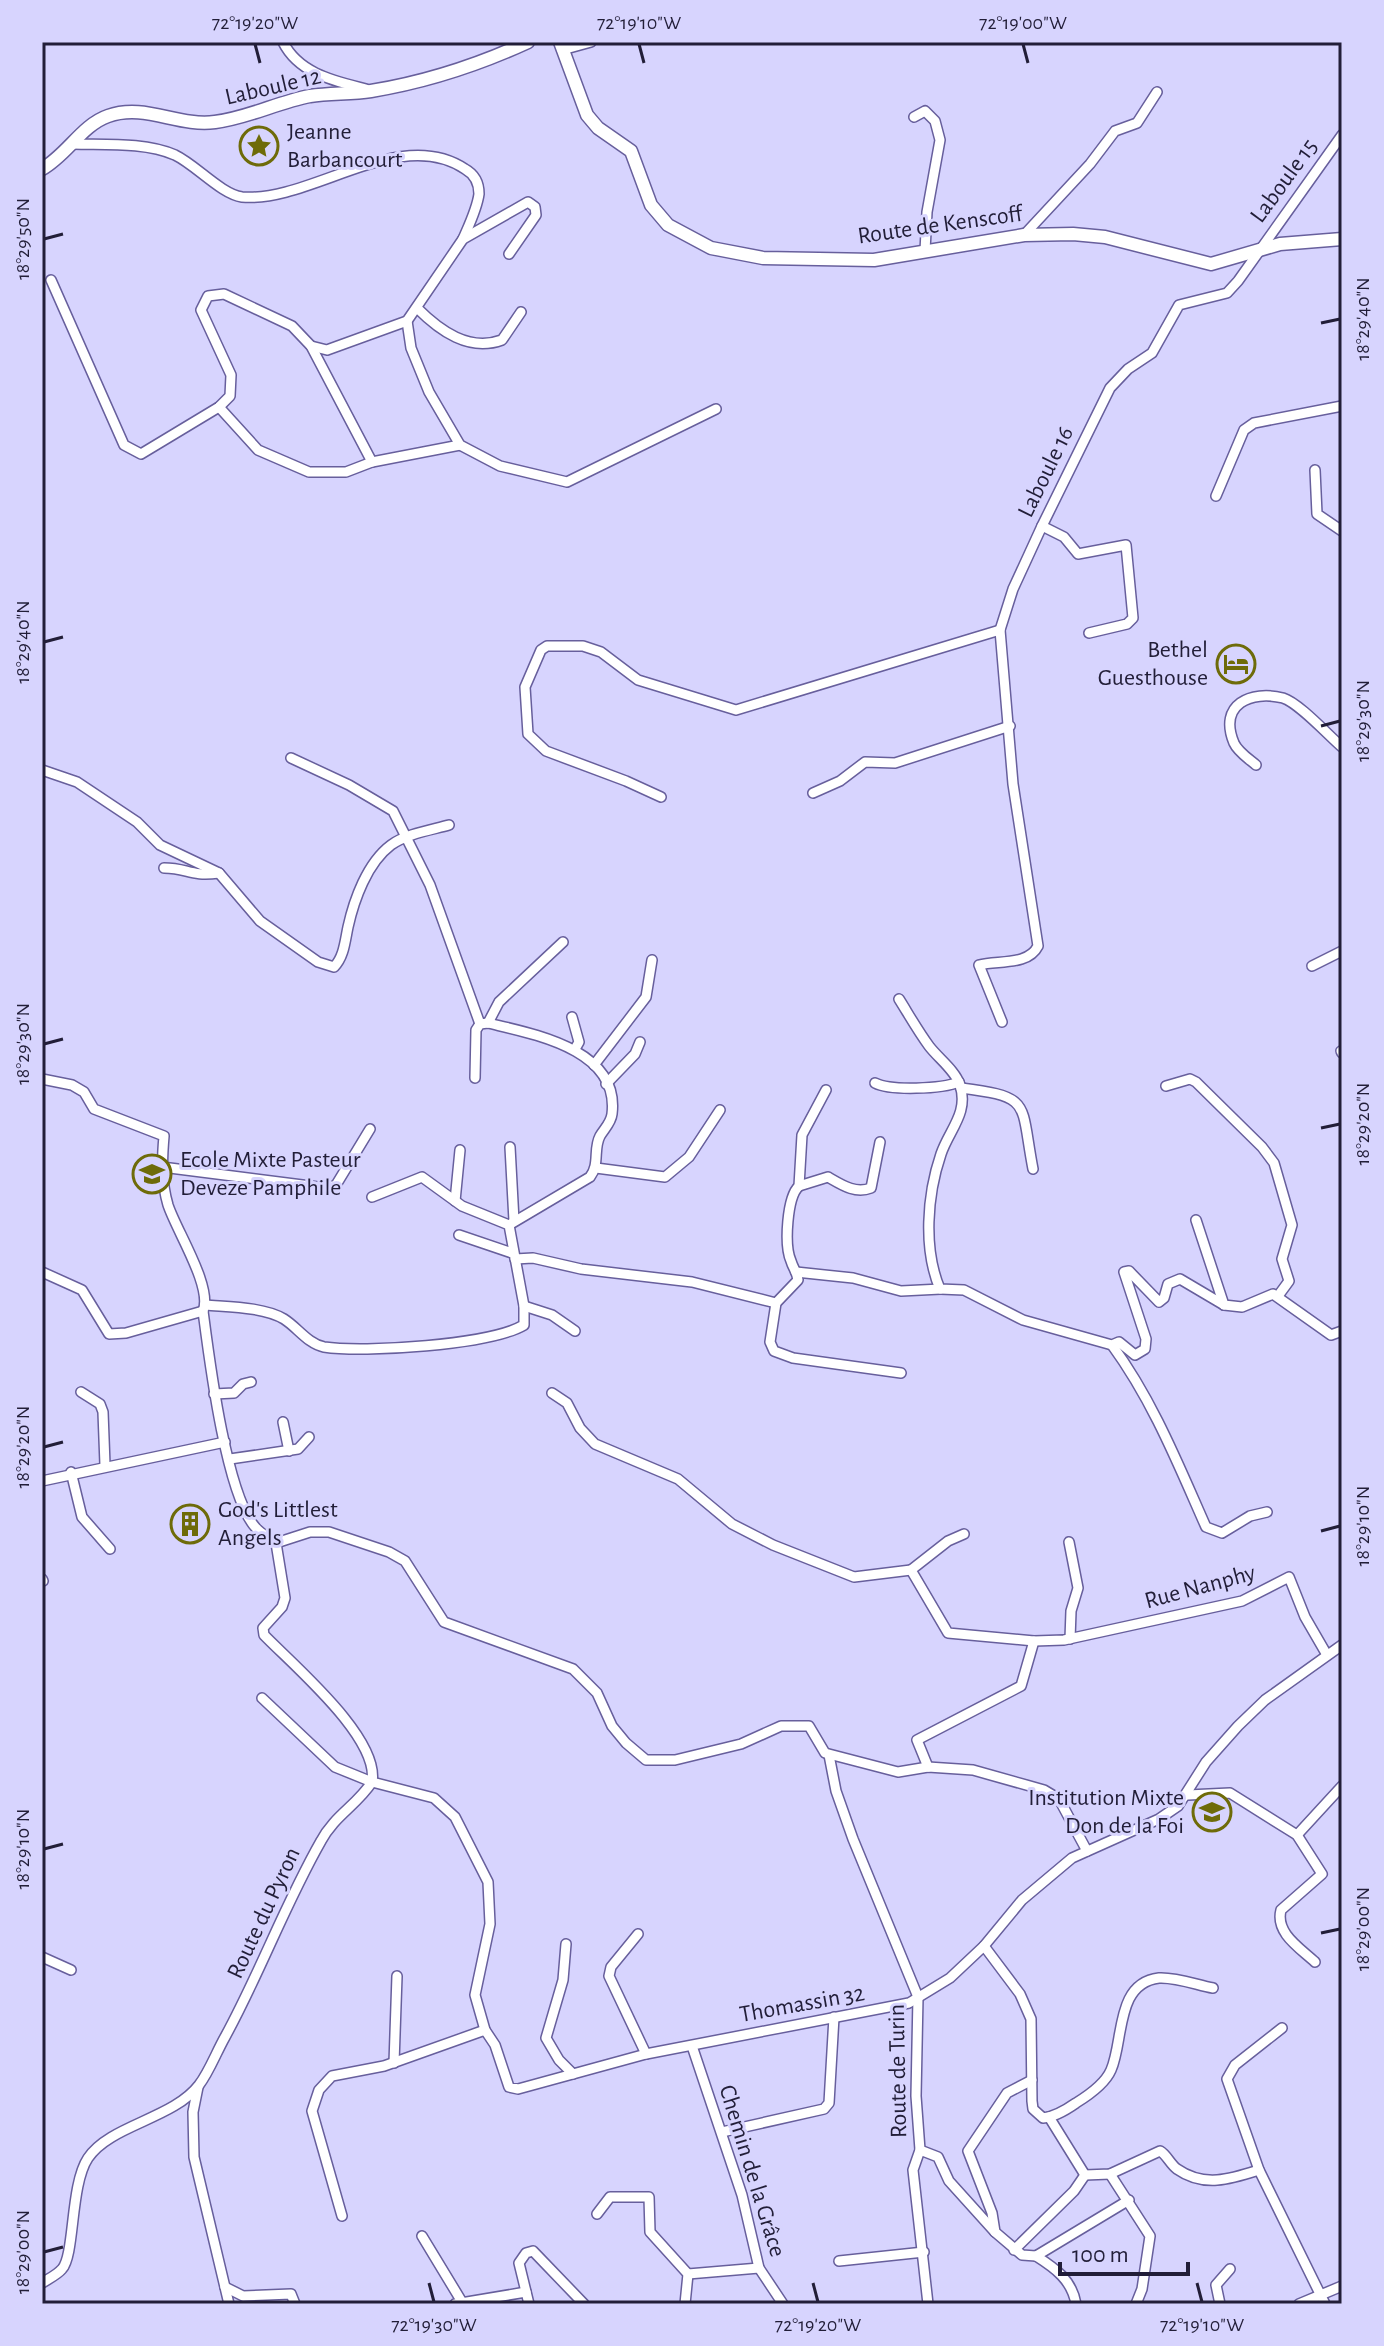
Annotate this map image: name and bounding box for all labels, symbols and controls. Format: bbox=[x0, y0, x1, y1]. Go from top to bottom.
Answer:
text: 72°19'20"W bbox=[212, 13, 298, 33]
text: 72°19'10"W bbox=[597, 13, 681, 33]
text: 72°19'00"W bbox=[979, 13, 1067, 33]
street label: Laboule 12 bbox=[223, 64, 323, 110]
place label: Jeanne Barbancourt bbox=[287, 120, 403, 172]
place icon: Jeanne Barbancourt bbox=[238, 125, 280, 167]
street label: Laboule 15 bbox=[1246, 135, 1322, 227]
text: 18°29'50"N bbox=[13, 198, 33, 280]
street label: Route de Kenscoff bbox=[856, 201, 1026, 248]
text: 18°29'40"N bbox=[1353, 277, 1373, 361]
street label: Laboule 16 bbox=[1014, 423, 1078, 521]
text: 18°29'40"N bbox=[13, 600, 33, 684]
place label: Bethel Guesthouse bbox=[1098, 638, 1208, 690]
hotel icon: Bethel Guesthouse bbox=[1215, 643, 1257, 685]
text: 18°29'30"N bbox=[1353, 680, 1373, 762]
text: 18°29'30"N bbox=[13, 1003, 33, 1085]
text: 18°29'20"N bbox=[1353, 1083, 1373, 1165]
place label: Ecole Mixte Pasteur Deveze Pamphile bbox=[180, 1148, 361, 1200]
school or university icon: Ecole Mixte Pasteur Deveze Pamphile bbox=[131, 1153, 173, 1195]
text: 18°29'20"N bbox=[13, 1406, 33, 1488]
text: 18°29'10"N bbox=[1353, 1486, 1373, 1566]
place label: God's Littlest Angels bbox=[218, 1498, 338, 1550]
building icon: God's Littlest Angels bbox=[169, 1503, 211, 1545]
street label: Rue Nanphy bbox=[1142, 1561, 1258, 1613]
place label: Institution Mixte Don de la Foi bbox=[1028, 1786, 1184, 1838]
school or university icon: Institution Mixte Don de la Foi bbox=[1191, 1791, 1233, 1833]
text: 18°29'10"N bbox=[13, 1809, 33, 1889]
street label: Route du Pyron bbox=[223, 1844, 305, 1982]
text: 18°29'00"N bbox=[1353, 1887, 1373, 1971]
street label: Thomassin 32 bbox=[738, 1981, 866, 2027]
street label: Route de Turin bbox=[885, 2004, 911, 2138]
street label: Chemin de la Grâce bbox=[714, 2082, 790, 2260]
text: 18°29'00"N bbox=[13, 2210, 33, 2294]
scale bar bbox=[1060, 2226, 1188, 2276]
text: 100 m bbox=[1072, 2243, 1129, 2267]
text: 72°19'30"W bbox=[391, 2315, 477, 2335]
text: 72°19'20"W bbox=[775, 2315, 861, 2335]
text: 72°19'10"W bbox=[1160, 2315, 1244, 2335]

